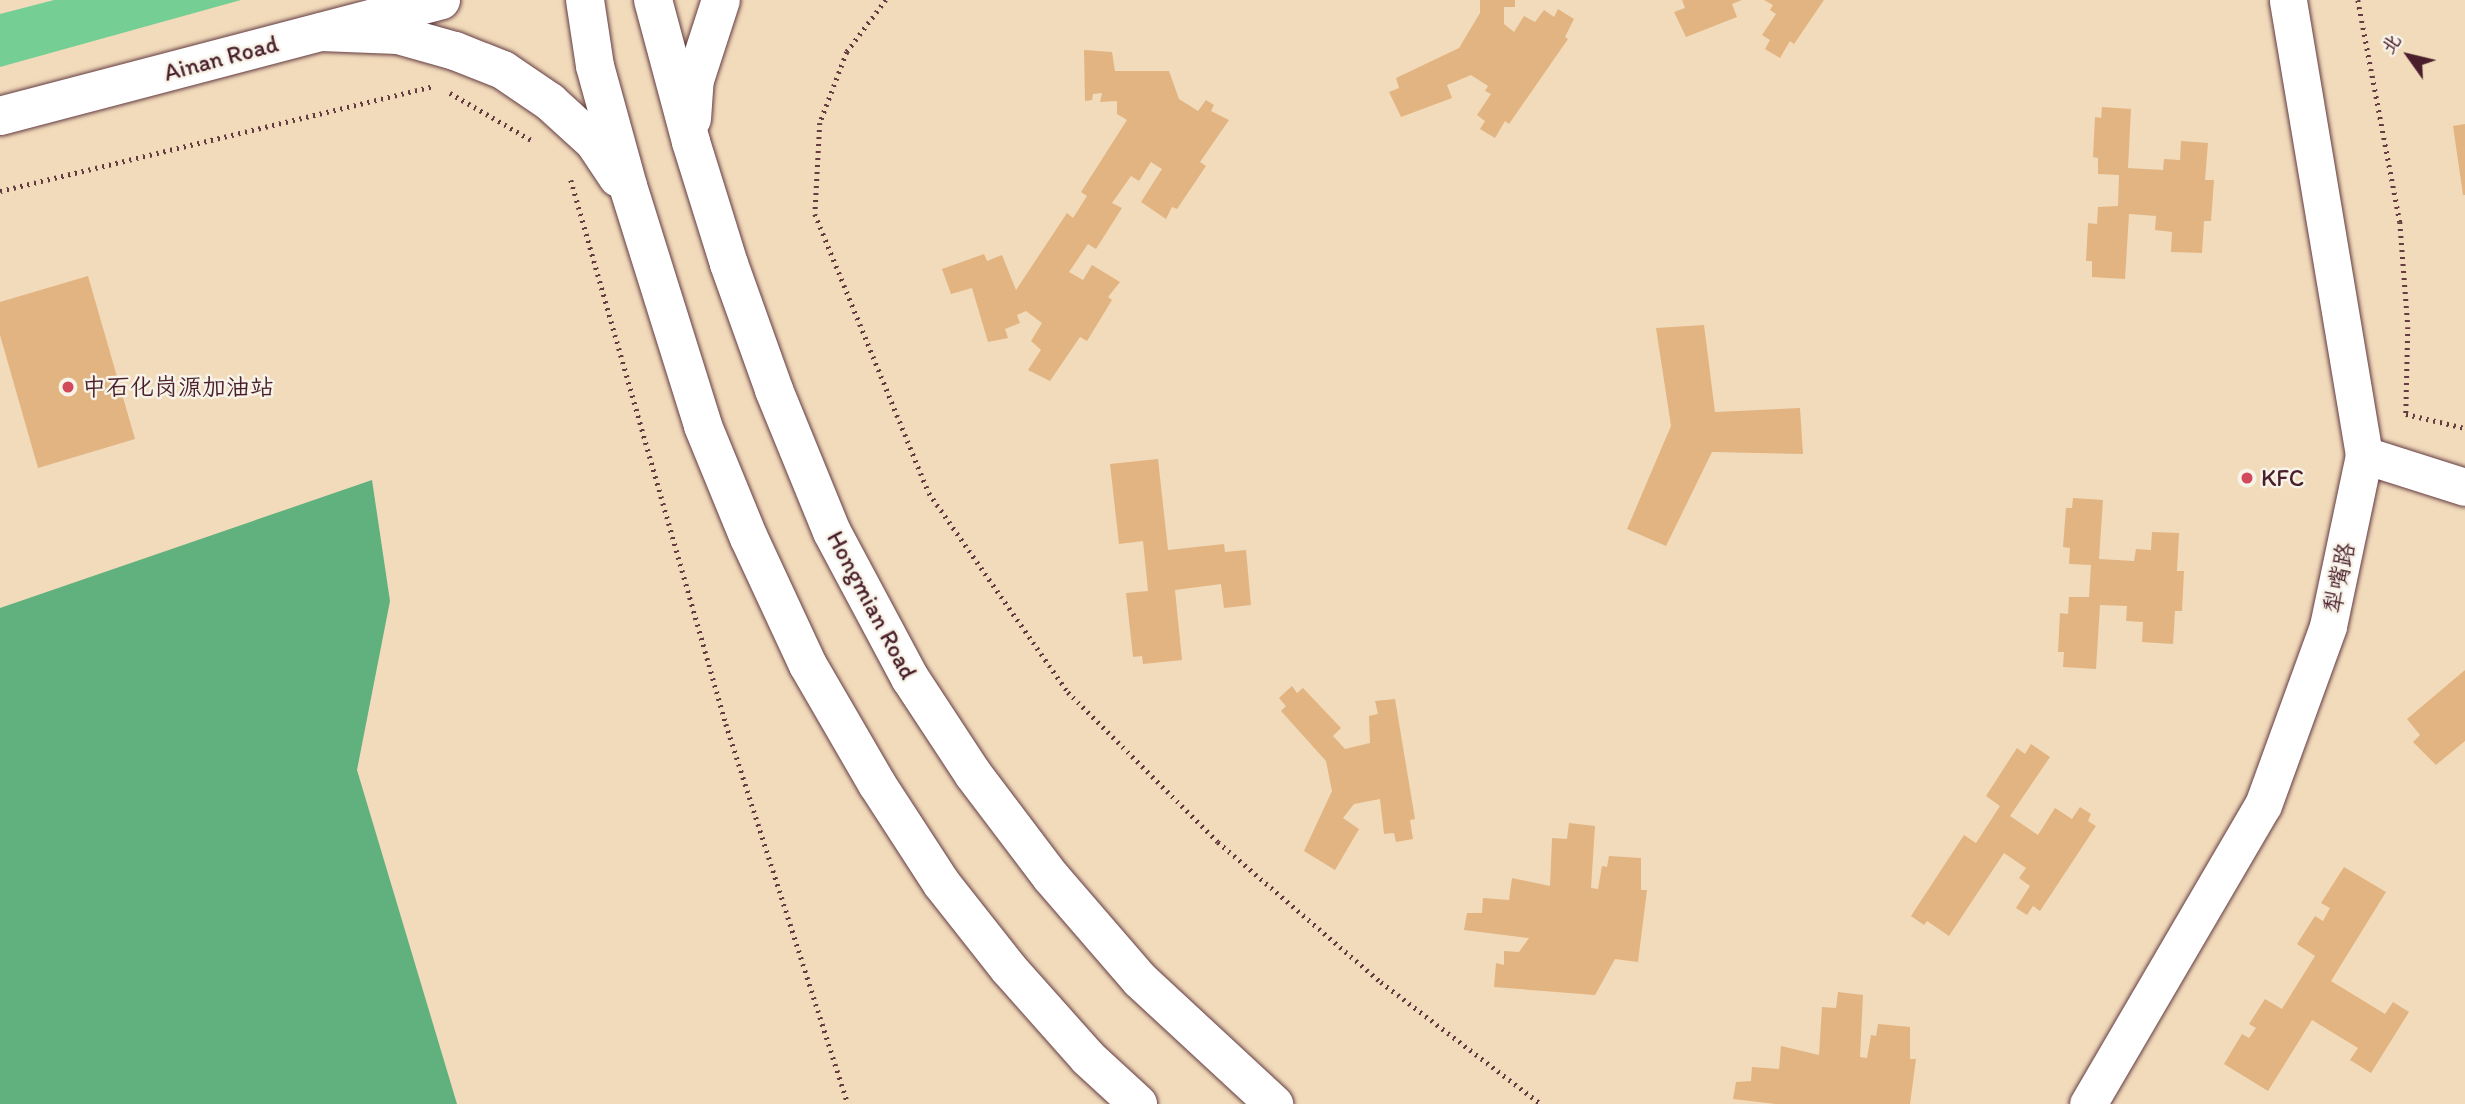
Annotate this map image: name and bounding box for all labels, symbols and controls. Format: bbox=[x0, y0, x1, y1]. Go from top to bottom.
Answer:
north arrow bbox=[2374, 21, 2444, 91]
street label: Ainan Road bbox=[161, 29, 281, 87]
text: 北 bbox=[2376, 30, 2406, 58]
place label: 中石化岗源加油站 bbox=[82, 373, 274, 401]
marker: 中石化岗源加油站 bbox=[60, 379, 76, 395]
place label: KFC bbox=[2261, 464, 2304, 492]
marker: KFC bbox=[2239, 470, 2255, 486]
street label: Hongmian Road bbox=[821, 526, 923, 684]
street label: 犁嘴路 bbox=[2317, 540, 2361, 616]

